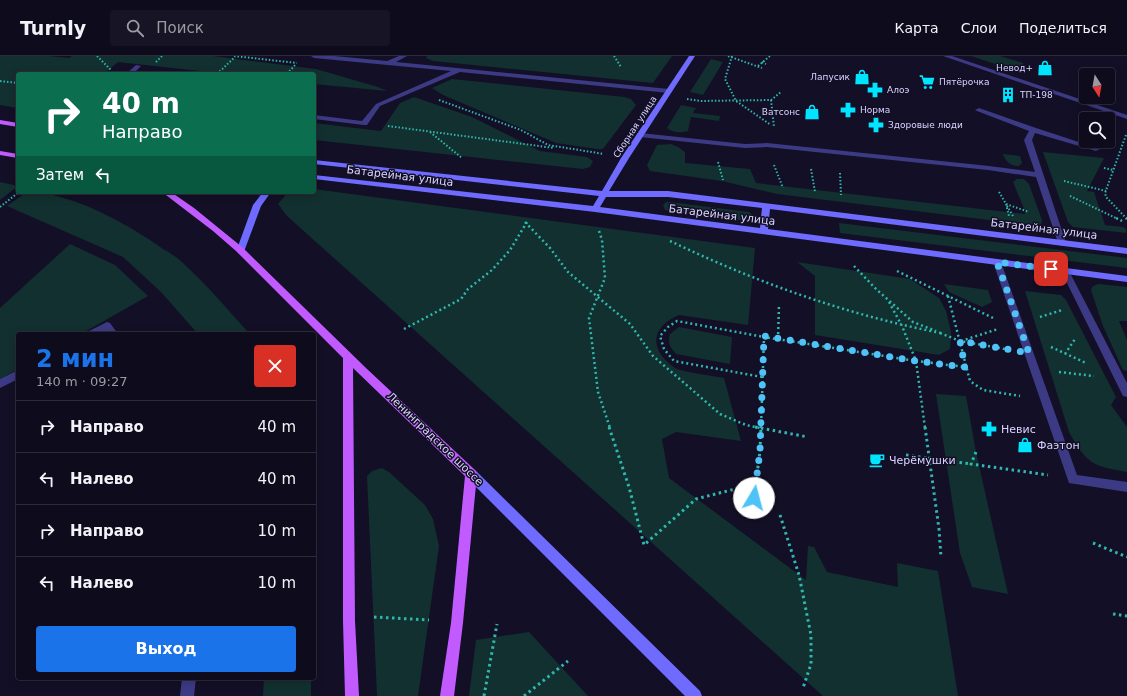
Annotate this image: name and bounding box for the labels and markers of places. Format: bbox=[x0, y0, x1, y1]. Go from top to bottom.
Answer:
shop icon: Невод+ bbox=[1036, 59, 1054, 77]
place label: Невод+ bbox=[996, 63, 1033, 73]
shop icon: Лапусик bbox=[853, 68, 871, 86]
place label: Лапусик bbox=[810, 72, 851, 82]
supermarket icon: Пятёрочка bbox=[918, 73, 936, 91]
place label: Пятёрочка bbox=[939, 77, 989, 87]
pharmacy icon: Алоэ bbox=[866, 81, 884, 99]
place label: Алоэ bbox=[887, 85, 909, 95]
building icon: ТП-198 bbox=[999, 86, 1017, 104]
place label: ТП-198 bbox=[1019, 90, 1053, 100]
pharmacy icon: Норма bbox=[839, 101, 857, 119]
shop icon: Ватсонс bbox=[803, 103, 821, 121]
place label: Норма bbox=[860, 105, 890, 115]
place label: Ватсонс bbox=[762, 107, 800, 117]
pharmacy icon: Здоровые люди bbox=[867, 116, 885, 134]
place label: Здоровые люди bbox=[888, 120, 963, 130]
pin bbox=[1034, 252, 1068, 286]
pharmacy icon: Невис bbox=[980, 420, 998, 438]
place label: Невис bbox=[1001, 423, 1036, 436]
shop icon: Фаэтон bbox=[1016, 436, 1034, 454]
place label: Фаэтон bbox=[1037, 439, 1080, 452]
cafe icon: Черёмушки bbox=[868, 451, 886, 469]
place label: Черёмушки bbox=[889, 454, 956, 467]

